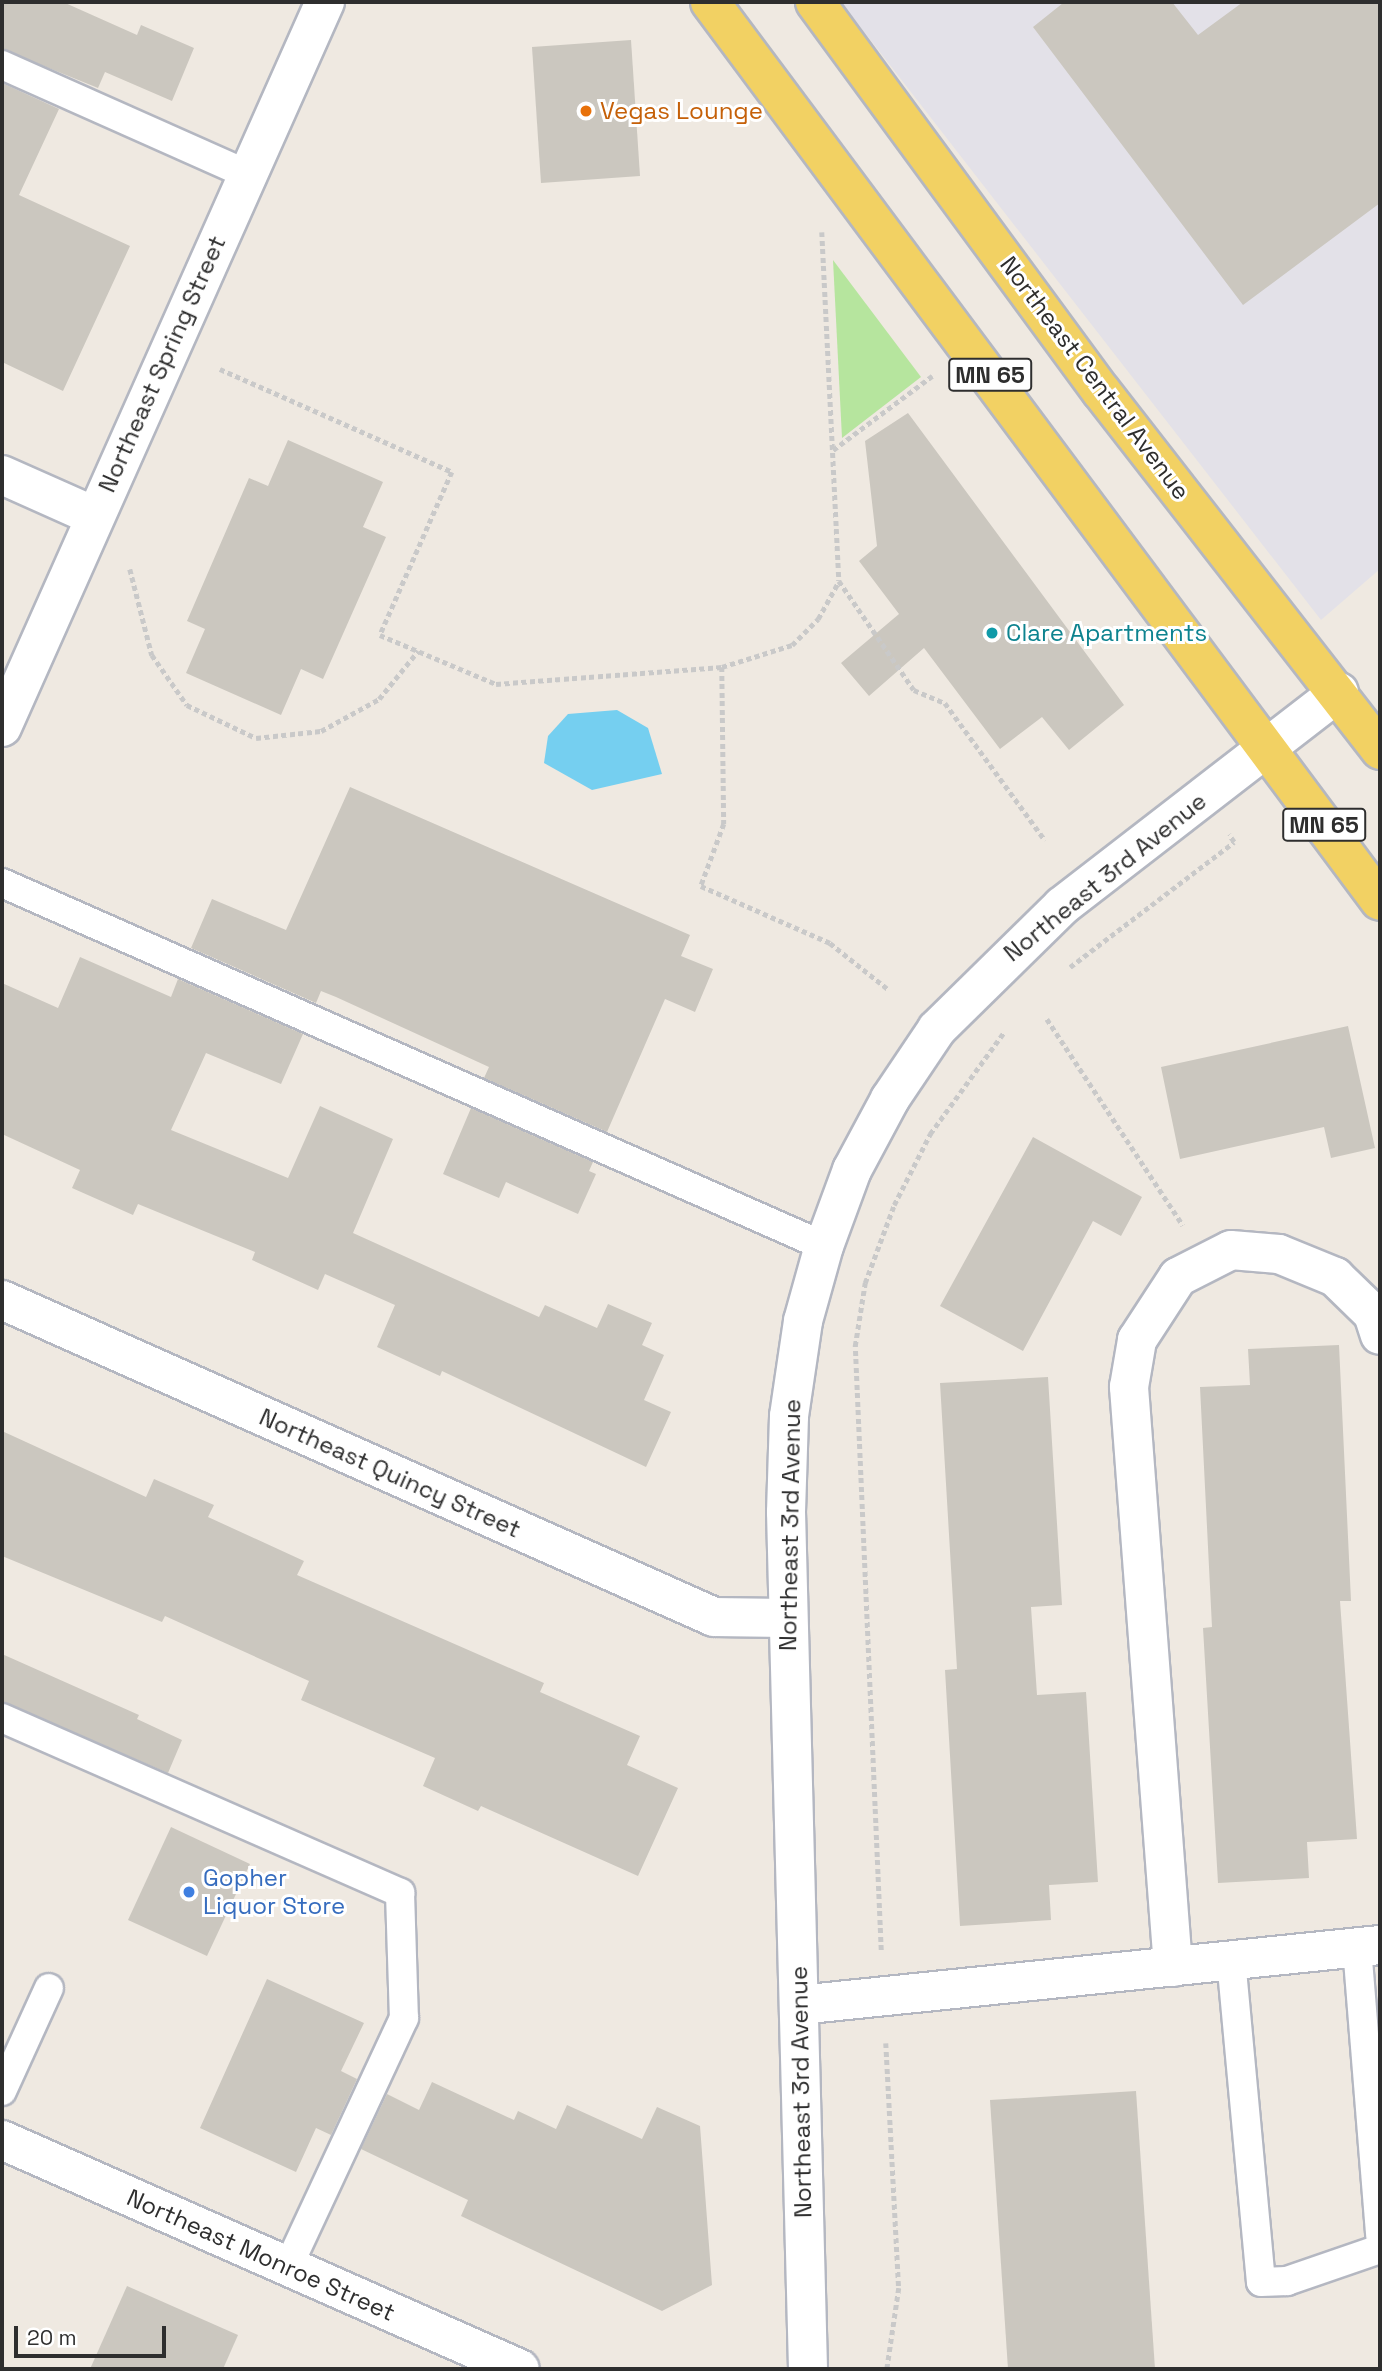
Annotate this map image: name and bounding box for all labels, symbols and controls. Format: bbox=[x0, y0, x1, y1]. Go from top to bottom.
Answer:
place label: Vegas Lounge bbox=[600, 97, 763, 125]
marker: Vegas Lounge bbox=[578, 103, 594, 119]
street label: Northeast Spring Street bbox=[92, 231, 232, 497]
street label: Northeast Central Avenue bbox=[994, 251, 1196, 505]
road number: MN 65 bbox=[948, 356, 1032, 394]
place label: Clare Apartments bbox=[1006, 619, 1207, 647]
marker: Clare Apartments bbox=[984, 625, 1000, 641]
street label: Northeast 3rd Avenue bbox=[998, 786, 1212, 968]
road number: MN 65 bbox=[1282, 806, 1366, 845]
street label: Northeast 3rd Avenue bbox=[773, 1398, 807, 1652]
street label: Northeast Quincy Street bbox=[255, 1402, 525, 1544]
place label: Gopher Liquor Store bbox=[203, 1864, 345, 1920]
marker: Gopher Liquor Store bbox=[181, 1884, 197, 1900]
street label: Northeast 3rd Avenue bbox=[784, 1965, 818, 2219]
street label: Northeast Monroe Street bbox=[122, 2183, 400, 2327]
scale bar bbox=[18, 2312, 170, 2356]
text: 20 m bbox=[27, 2324, 77, 2351]

